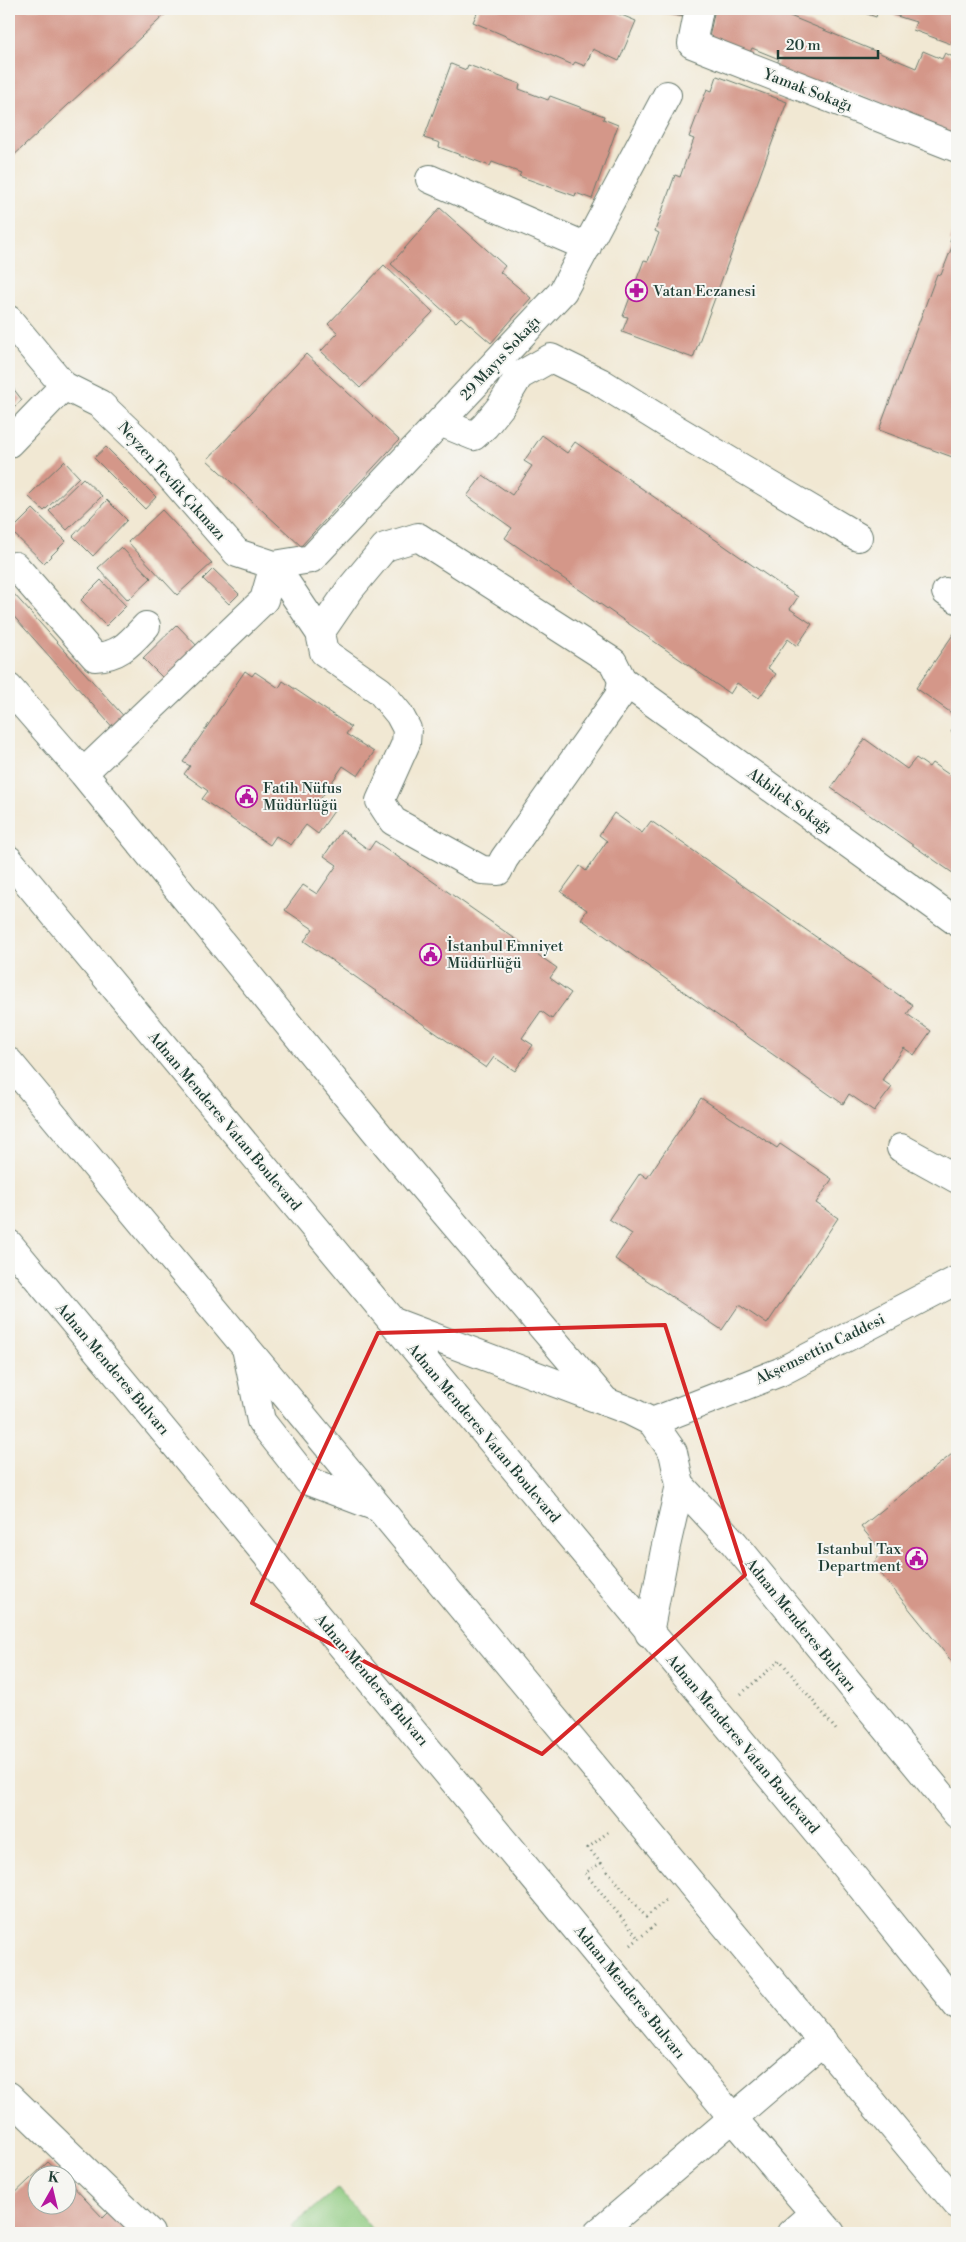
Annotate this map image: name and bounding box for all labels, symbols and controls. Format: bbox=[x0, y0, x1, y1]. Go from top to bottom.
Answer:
scale bar bbox=[778, 28, 878, 60]
text: 20 m bbox=[786, 36, 821, 55]
street label: Yamak Sokağı bbox=[760, 64, 855, 116]
pharmacy icon: Vatan Eczanesi bbox=[625, 279, 649, 303]
place label: Vatan Eczanesi bbox=[652, 282, 756, 301]
street label: 29 Mayıs Sokağı bbox=[456, 312, 545, 405]
street label: Neyzen Tevfik Çıkmazı bbox=[113, 418, 230, 545]
street label: Akbilek Sokağı bbox=[743, 764, 836, 839]
place label: Fatih Nüfus Müdürlüğü bbox=[263, 779, 342, 815]
public building icon: Fatih Nüfus Müdürlüğü bbox=[235, 785, 259, 809]
place label: İstanbul Emniyet Müdürlüğü bbox=[447, 936, 564, 973]
public building icon: İstanbul Emniyet Müdürlüğü bbox=[419, 943, 443, 967]
street label: Adnan Menderes Vatan Boulevard bbox=[143, 1027, 306, 1215]
street label: Adnan Menderes Bulvarı bbox=[51, 1299, 173, 1439]
street label: Akşemsettin Caddesi bbox=[751, 1310, 888, 1390]
street label: Adnan Menderes Vatan Boulevard bbox=[402, 1339, 565, 1527]
place label: Istanbul Tax Department bbox=[817, 1540, 902, 1576]
public building icon: Istanbul Tax Department bbox=[905, 1546, 929, 1570]
street label: Adnan Menderes Bulvarı bbox=[740, 1554, 860, 1696]
street label: Adnan Menderes Bulvarı bbox=[310, 1610, 432, 1750]
street label: Adnan Menderes Vatan Boulevard bbox=[661, 1650, 824, 1838]
street label: Adnan Menderes Bulvarı bbox=[569, 1921, 689, 2063]
north arrow bbox=[28, 2164, 78, 2214]
text: K bbox=[47, 2168, 61, 2188]

